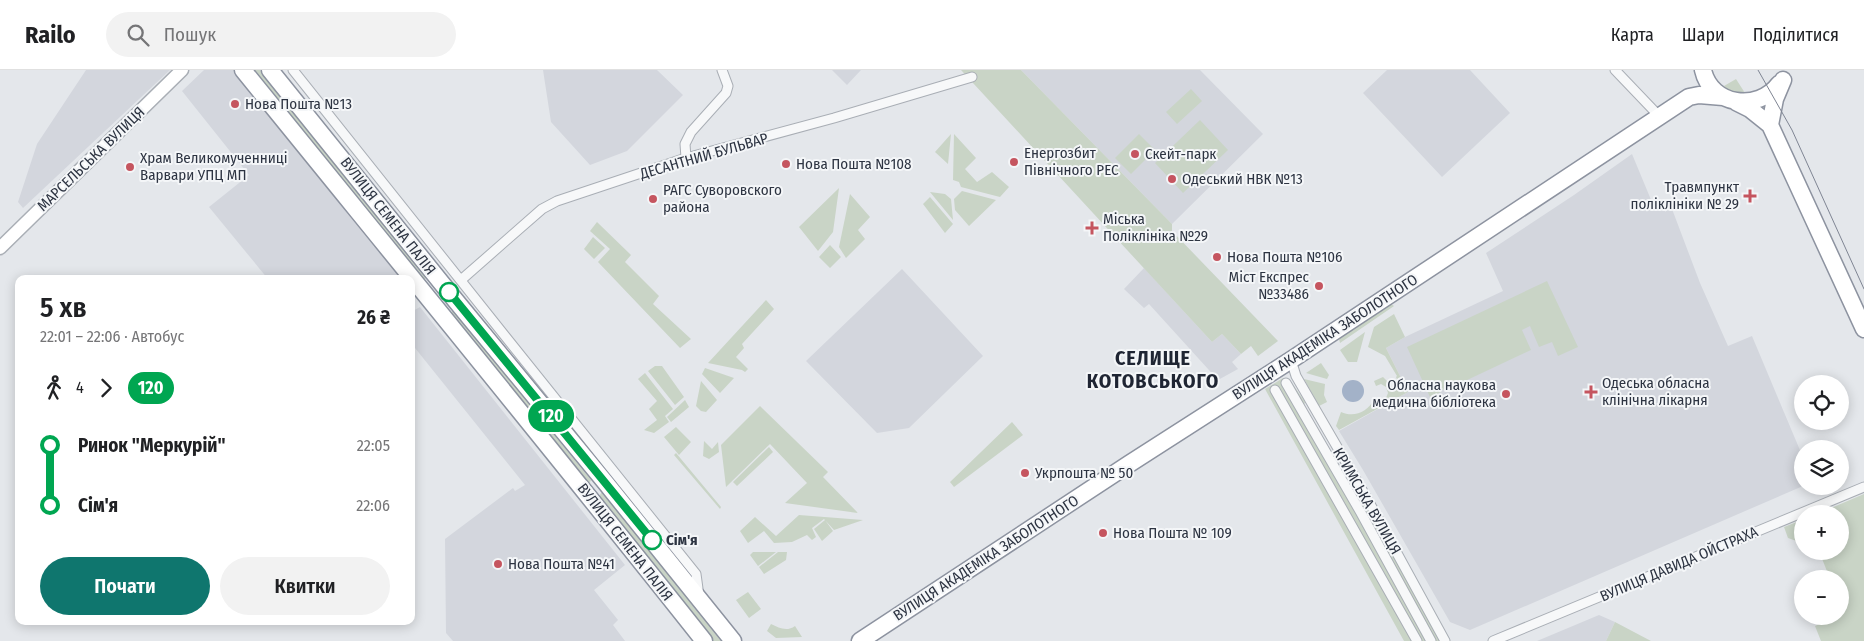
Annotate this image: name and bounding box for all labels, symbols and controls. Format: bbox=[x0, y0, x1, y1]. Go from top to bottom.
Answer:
search box bbox=[106, 12, 456, 57]
text: Railo bbox=[25, 21, 76, 49]
icon: search bbox=[124, 21, 152, 49]
text: Пошук bbox=[164, 23, 216, 46]
text: Карта bbox=[1611, 24, 1654, 46]
text: Шари bbox=[1682, 24, 1725, 46]
text: Поділитися bbox=[1753, 24, 1839, 46]
place label: Нова Пошта №13 bbox=[245, 95, 352, 113]
marker: Нова Пошта №13 bbox=[229, 98, 241, 110]
street label: МАРСЕЛЬСЬКА ВУЛИЦЯ bbox=[33, 103, 149, 215]
street label: ДЕСАНТНИЙ БУЛЬВАР bbox=[637, 129, 770, 183]
place label: Енергозбит Північного РЕС bbox=[1024, 144, 1119, 179]
place label: Скейт-парк bbox=[1145, 145, 1216, 163]
marker: Скейт-парк bbox=[1129, 148, 1141, 160]
place label: Храм Великомученниці Варвари УПЦ МП bbox=[140, 149, 288, 184]
street label: ВУЛИЦЯ СЕМЕНА ПАЛІЯ bbox=[336, 154, 440, 278]
place label: Нова Пошта №108 bbox=[796, 155, 912, 173]
marker: Енергозбит Північного РЕС bbox=[1008, 156, 1020, 168]
marker: Нова Пошта №108 bbox=[780, 158, 792, 170]
marker: Храм Великомученниці Варвари УПЦ МП bbox=[124, 161, 136, 173]
place label: Одеський НВК №13 bbox=[1182, 170, 1303, 188]
marker: Одеський НВК №13 bbox=[1166, 173, 1178, 185]
place label: Травмпункт поліклініки № 29 bbox=[1630, 178, 1740, 213]
place label: РАГС Суворовского района bbox=[663, 181, 782, 216]
marker: Травмпункт поліклініки № 29 bbox=[1743, 189, 1757, 203]
marker: РАГС Суворовского района bbox=[647, 193, 659, 205]
place label: Міська Поліклініка №29 bbox=[1103, 210, 1208, 245]
marker: Міська Поліклініка №29 bbox=[1085, 221, 1099, 235]
place label: Нова Пошта №106 bbox=[1227, 248, 1343, 266]
marker: Нова Пошта №106 bbox=[1211, 251, 1223, 263]
place label: Міст Експрес №33486 bbox=[1229, 268, 1310, 303]
street label: ВУЛИЦЯ АКАДЕМІКА ЗАБОЛОТНОГО bbox=[1229, 270, 1421, 404]
marker: Міст Експрес №33486 bbox=[1313, 280, 1325, 292]
unlabelled marker bbox=[439, 282, 459, 302]
text: 5 хв bbox=[40, 291, 87, 324]
text: 26 ₴ bbox=[357, 306, 390, 329]
text: 22:01 – 22:06 · Автобус bbox=[40, 327, 184, 346]
district label: СЕЛИЩЕ КОТОВСЬКОГО bbox=[1087, 346, 1219, 393]
icon: walk bbox=[40, 374, 68, 402]
icon: forward bbox=[92, 374, 120, 402]
place label: Одеська обласна клінічна лікарня bbox=[1602, 374, 1710, 409]
map controls bbox=[1794, 375, 1849, 625]
button: locate bbox=[1794, 375, 1849, 430]
place label: Обласна наукова медична бібліотека bbox=[1372, 376, 1496, 411]
text: 120 bbox=[138, 377, 164, 399]
text: 4 bbox=[76, 378, 84, 397]
marker: Одеська обласна клінічна лікарня bbox=[1584, 385, 1598, 399]
marker: Обласна наукова медична бібліотека bbox=[1500, 388, 1512, 400]
line badge: 120 bbox=[522, 400, 580, 432]
text: 120 bbox=[538, 405, 564, 427]
text: Ринок "Меркурiй" bbox=[78, 434, 226, 457]
text: 22:05 bbox=[357, 436, 390, 455]
button: layers bbox=[1794, 440, 1849, 495]
street label: КРИМСЬКА ВУЛИЦЯ bbox=[1329, 444, 1405, 558]
place label: Укрпошта № 50 bbox=[1034, 464, 1133, 482]
marker: Укрпошта № 50 bbox=[1019, 467, 1031, 479]
street label: ВУЛИЦЯ СЕМЕНА ПАЛІЯ bbox=[573, 480, 677, 604]
street label: ВУЛИЦЯ АКАДЕМІКА ЗАБОЛОТНОГО bbox=[890, 491, 1082, 625]
text: Сім'я bbox=[78, 494, 118, 517]
text: 22:06 bbox=[356, 496, 390, 515]
button: + bbox=[1794, 505, 1849, 560]
street label: ВУЛИЦЯ ДАВИДА ОЙСТРАХА bbox=[1597, 522, 1761, 605]
place label: Нова Пошта № 109 bbox=[1113, 524, 1232, 542]
marker: Нова Пошта № 109 bbox=[1097, 527, 1109, 539]
marker: Сім'я bbox=[642, 530, 662, 550]
place label: Сім'я bbox=[666, 531, 698, 549]
place label: Нова Пошта №41 bbox=[508, 555, 615, 573]
button: Почати bbox=[40, 557, 210, 615]
button: Квитки bbox=[220, 557, 390, 615]
marker: Нова Пошта №41 bbox=[492, 558, 504, 570]
button: − bbox=[1794, 570, 1849, 625]

